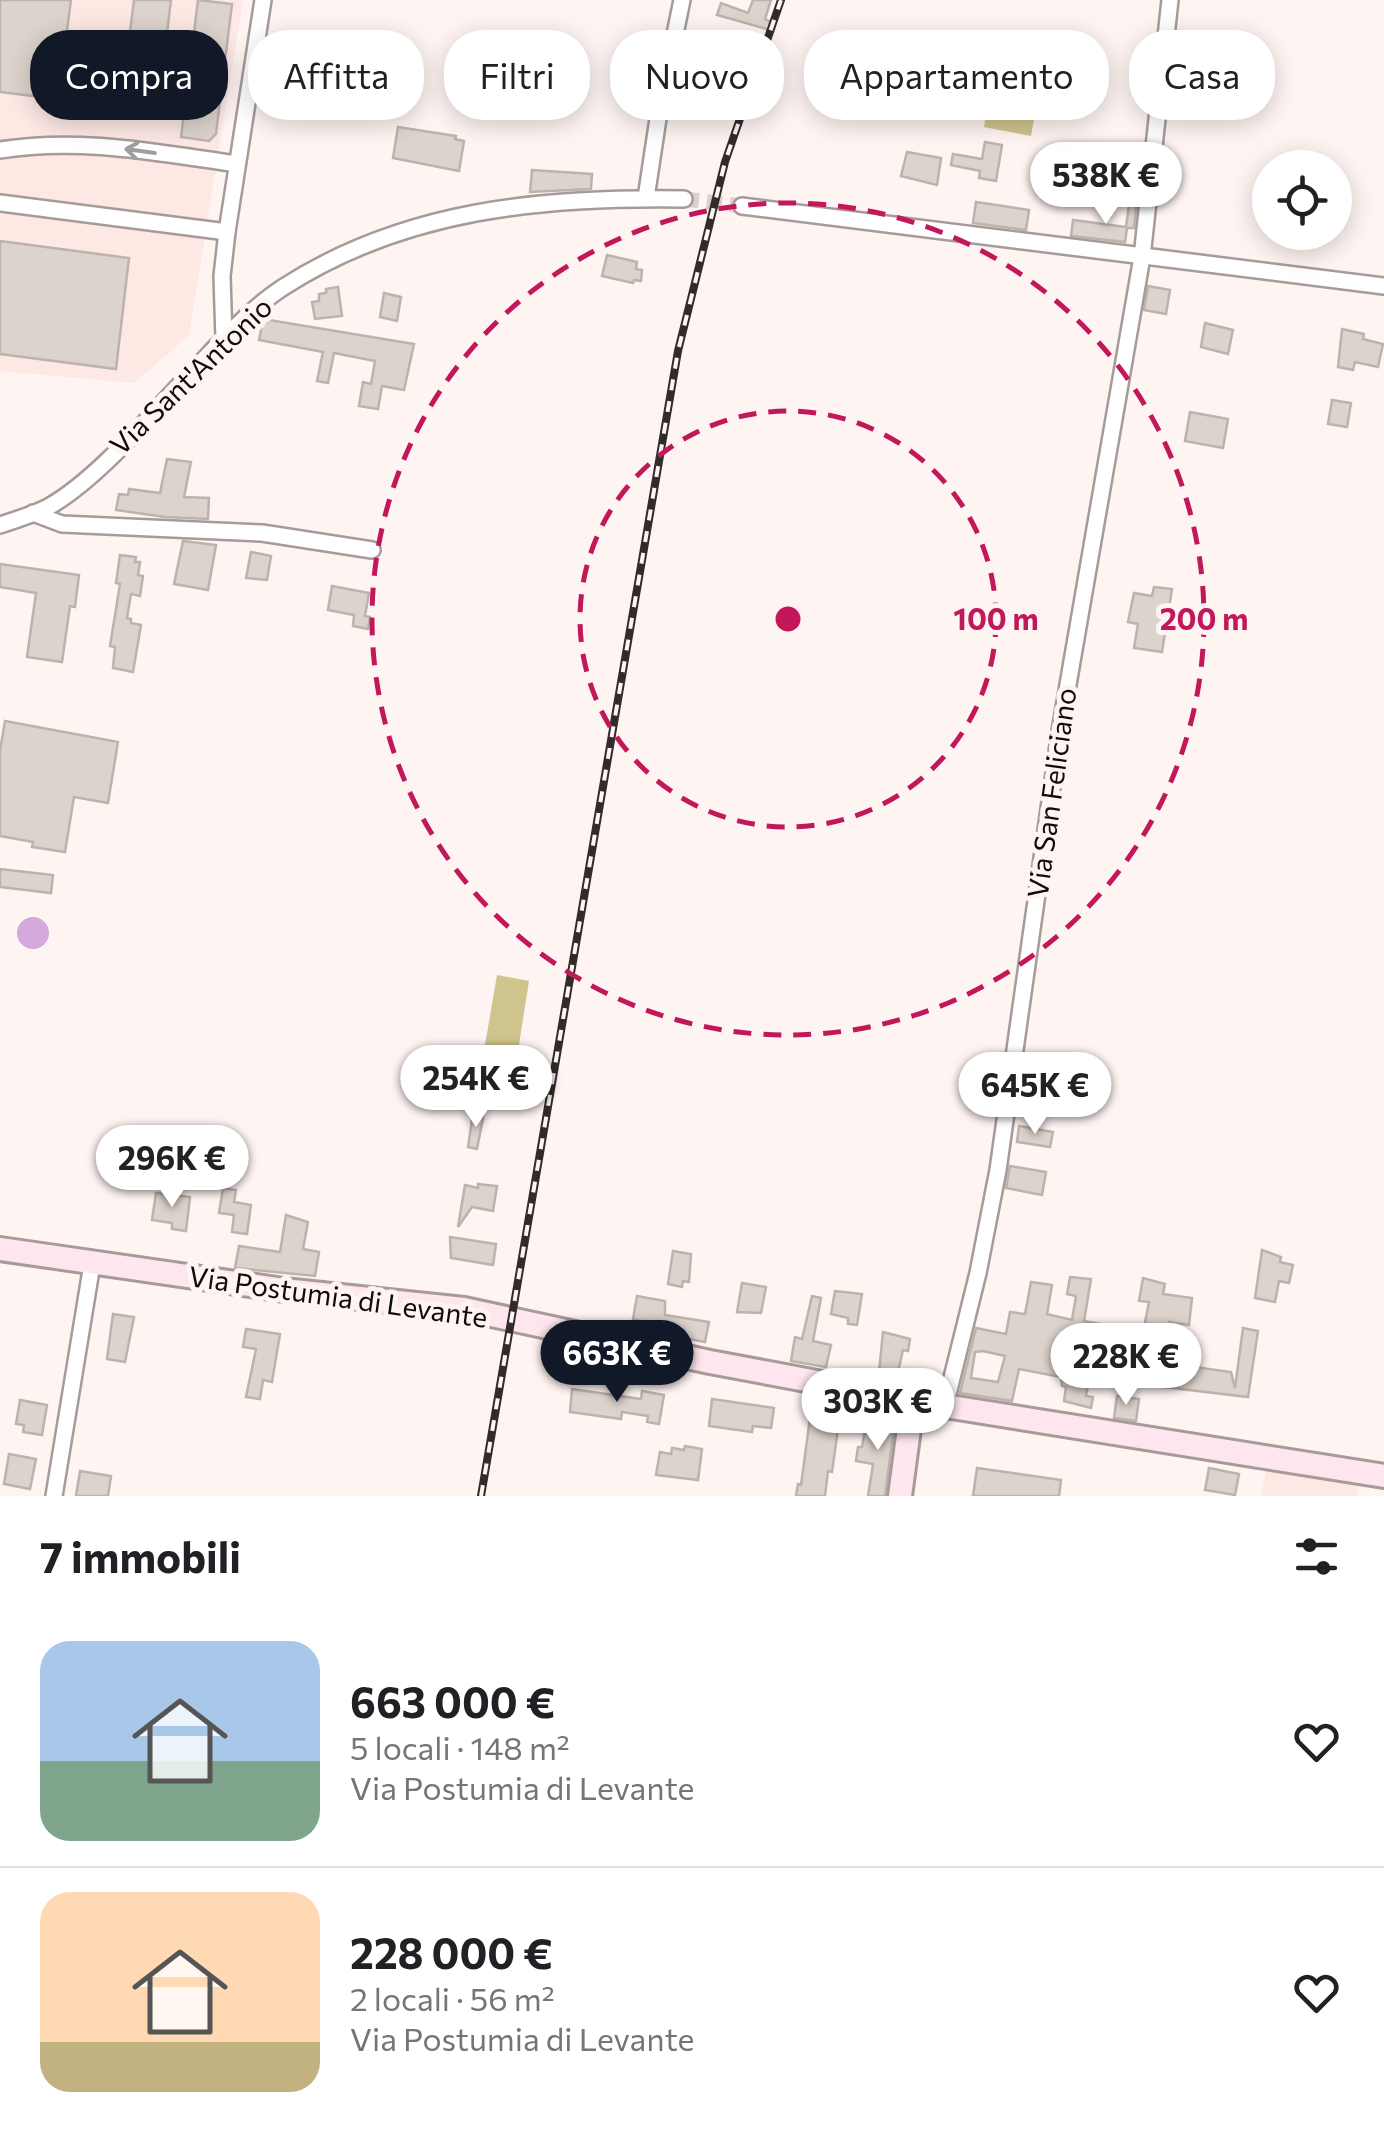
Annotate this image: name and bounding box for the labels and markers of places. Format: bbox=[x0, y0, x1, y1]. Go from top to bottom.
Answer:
pin: 538K € bbox=[1025, 142, 1187, 227]
centre of rings bbox=[770, 601, 806, 637]
pin: 254K € bbox=[395, 1045, 557, 1130]
pin: 645K € bbox=[954, 1052, 1116, 1137]
pin: 296K € bbox=[91, 1125, 253, 1210]
pin: 663K € bbox=[536, 1320, 698, 1405]
pin: 228K € bbox=[1045, 1323, 1207, 1408]
pin: 303K € bbox=[797, 1368, 959, 1453]

